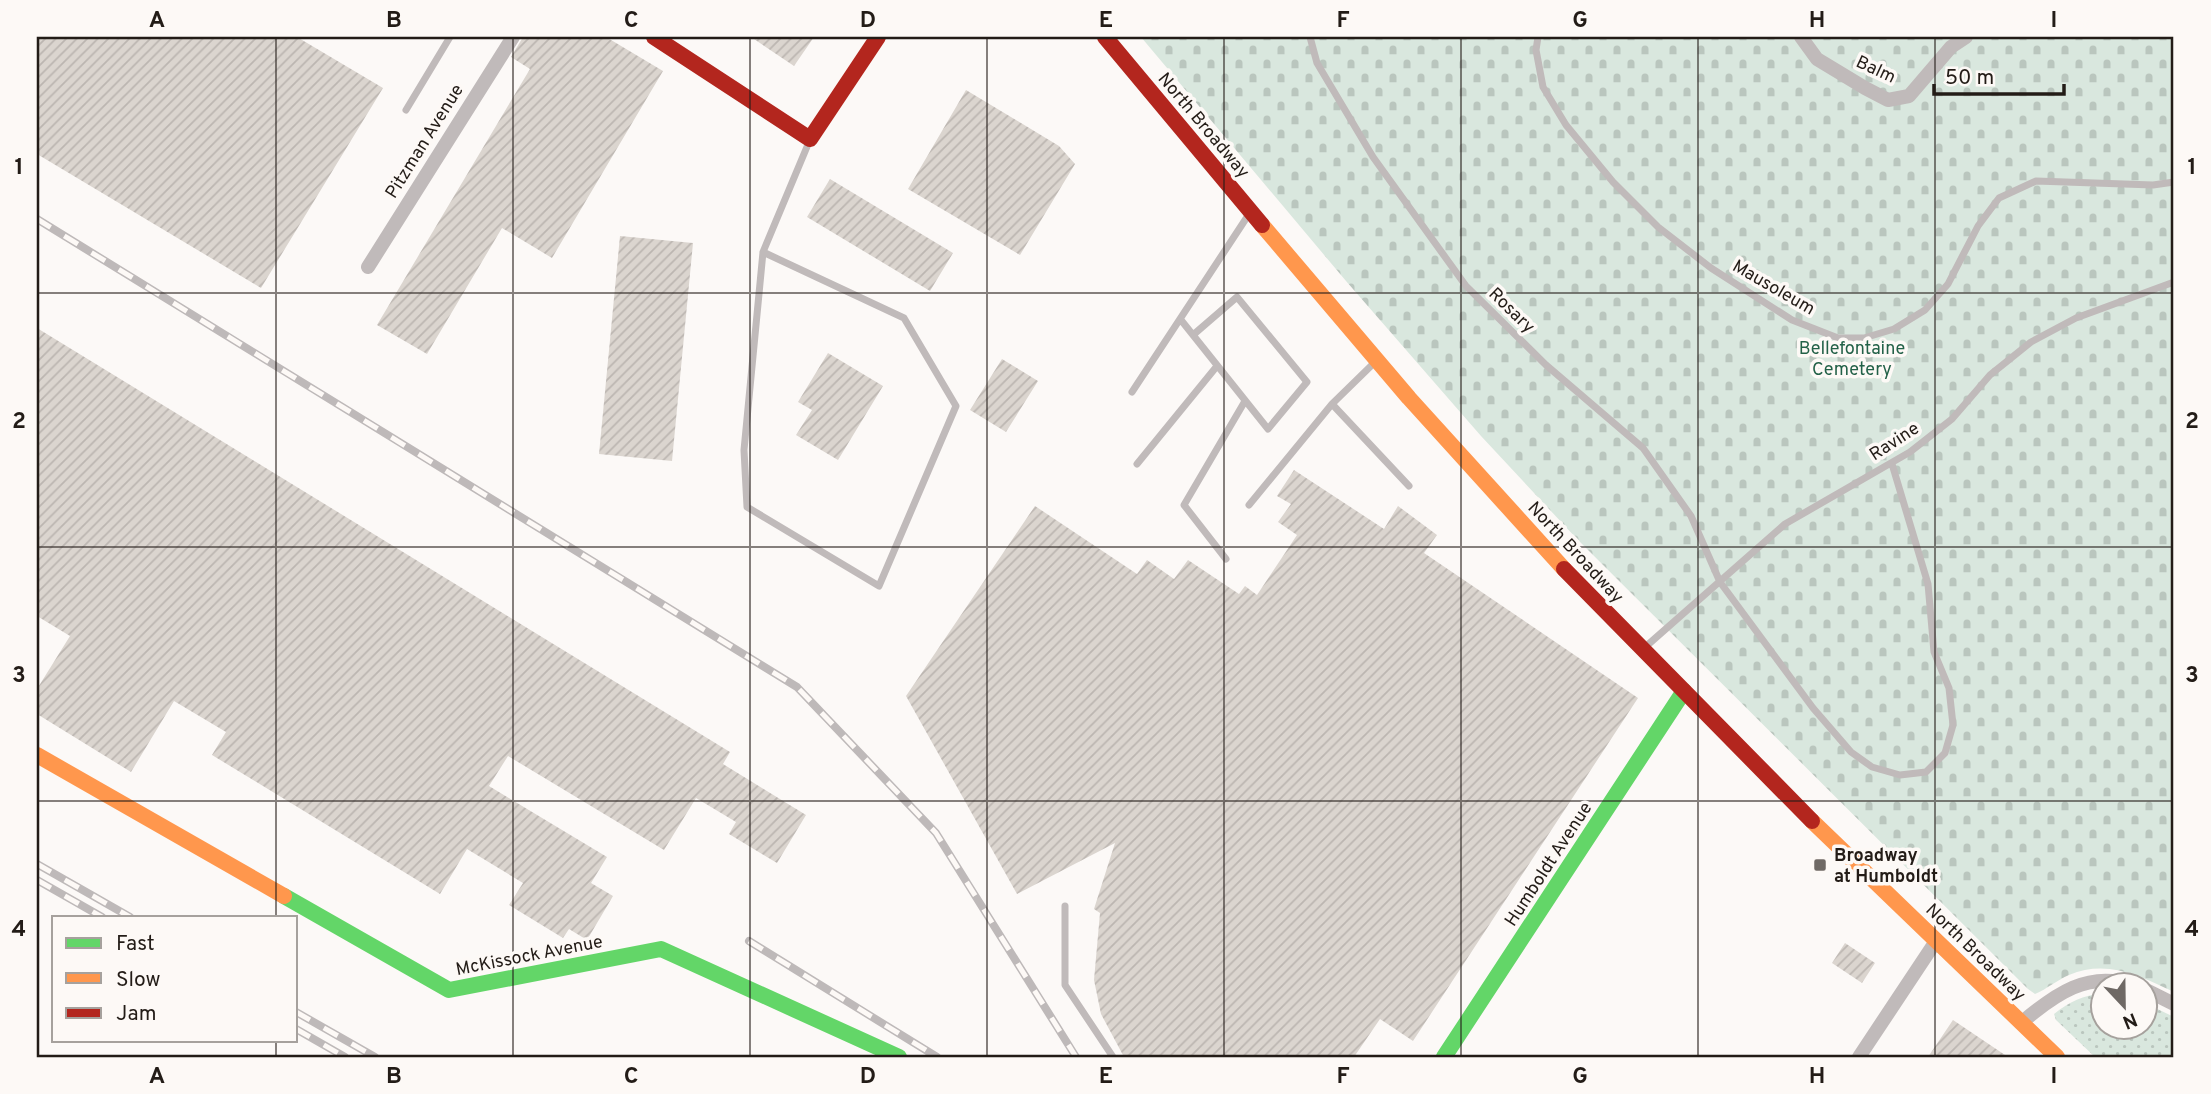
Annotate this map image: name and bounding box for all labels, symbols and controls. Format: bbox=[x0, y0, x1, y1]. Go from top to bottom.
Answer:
text: A bbox=[149, 7, 165, 36]
text: B bbox=[386, 7, 402, 36]
text: C bbox=[624, 7, 638, 36]
text: D bbox=[860, 7, 876, 36]
text: E bbox=[1099, 7, 1113, 36]
text: F bbox=[1336, 7, 1350, 36]
text: G bbox=[1572, 7, 1588, 36]
text: H bbox=[1809, 7, 1825, 36]
text: I bbox=[2051, 7, 2057, 36]
street label: Balm bbox=[1852, 51, 1899, 90]
scale bar bbox=[1934, 52, 2064, 96]
text: 50 m bbox=[1945, 65, 1994, 92]
street label: North Broadway bbox=[1152, 68, 1254, 184]
street label: Pitzman Avenue bbox=[381, 80, 470, 203]
text: 1 bbox=[14, 154, 24, 183]
text: 1 bbox=[2187, 154, 2197, 183]
street label: Mausoleum bbox=[1728, 255, 1819, 321]
street label: Rosary bbox=[1483, 283, 1539, 339]
park label: Bellefontaine Cemetery bbox=[1799, 338, 1905, 382]
text: 2 bbox=[12, 408, 26, 437]
text: 2 bbox=[2185, 408, 2199, 437]
street label: Ravine bbox=[1865, 418, 1924, 467]
street label: North Broadway bbox=[1522, 497, 1628, 609]
text: 3 bbox=[12, 662, 26, 691]
text: 3 bbox=[2185, 662, 2199, 691]
street label: Humboldt Avenue bbox=[1500, 798, 1598, 931]
place label: Broadway at Humboldt bbox=[1834, 845, 1938, 889]
marker: Broadway at Humboldt bbox=[1812, 857, 1828, 873]
street label: North Broadway bbox=[1920, 899, 2030, 1007]
text: 4 bbox=[12, 916, 26, 945]
legend bbox=[52, 916, 298, 1042]
text: 4 bbox=[2185, 916, 2199, 945]
text: Fast bbox=[116, 931, 155, 958]
street label: McKissock Avenue bbox=[454, 931, 605, 982]
text: Slow bbox=[116, 967, 161, 994]
north arrow bbox=[2088, 972, 2158, 1042]
text: Jam bbox=[116, 1001, 157, 1028]
text: N bbox=[2119, 1006, 2140, 1034]
text: A bbox=[149, 1063, 165, 1092]
text: B bbox=[386, 1063, 402, 1092]
text: C bbox=[624, 1063, 638, 1092]
text: D bbox=[860, 1063, 876, 1092]
text: E bbox=[1099, 1063, 1113, 1092]
text: F bbox=[1336, 1063, 1350, 1092]
text: G bbox=[1572, 1063, 1588, 1092]
text: H bbox=[1809, 1063, 1825, 1092]
text: I bbox=[2051, 1063, 2057, 1092]

